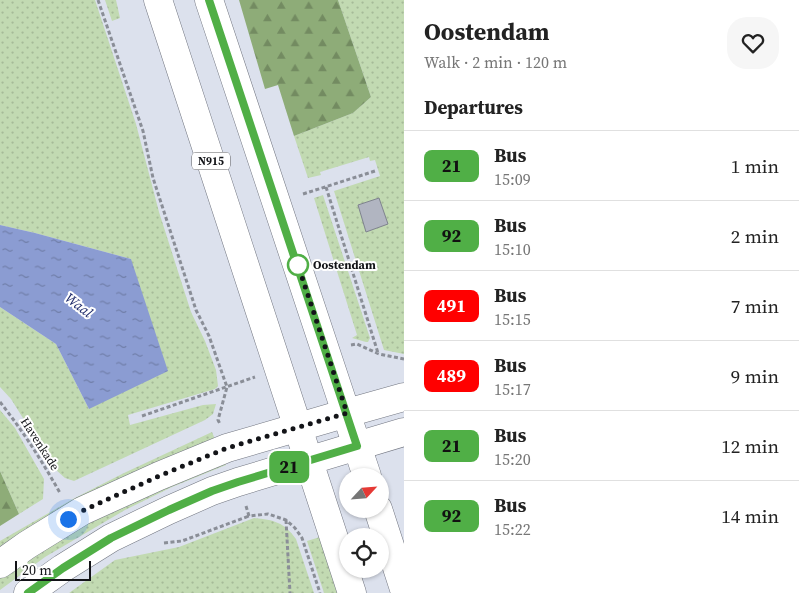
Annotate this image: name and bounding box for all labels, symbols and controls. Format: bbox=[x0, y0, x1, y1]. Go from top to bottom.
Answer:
text: Oostendam bbox=[424, 15, 550, 48]
button: heart bbox=[727, 17, 779, 69]
text: Walk · 2 min · 120 m bbox=[424, 51, 567, 73]
text: Departures bbox=[424, 94, 523, 120]
text: Bus bbox=[494, 142, 526, 168]
road number: N915 bbox=[192, 153, 230, 170]
text: 21 bbox=[442, 153, 461, 178]
text: 1 min bbox=[731, 153, 779, 179]
text: 15:09 bbox=[494, 168, 531, 190]
text: Bus bbox=[494, 212, 526, 238]
text: 92 bbox=[442, 223, 461, 248]
text: 2 min bbox=[731, 223, 779, 249]
text: 15:10 bbox=[494, 238, 531, 260]
marker: Oostendam bbox=[287, 254, 309, 276]
place label: Oostendam bbox=[313, 257, 376, 273]
text: Bus bbox=[494, 282, 526, 308]
water label: Waal bbox=[61, 288, 97, 322]
text: 491 bbox=[437, 293, 466, 318]
text: 7 min bbox=[731, 293, 779, 319]
text: 15:15 bbox=[494, 308, 531, 330]
text: Bus bbox=[494, 352, 526, 378]
text: 489 bbox=[437, 363, 466, 388]
text: 9 min bbox=[731, 363, 779, 389]
text: 15:17 bbox=[494, 378, 531, 400]
street label: Havenkade bbox=[17, 415, 63, 473]
text: Bus bbox=[494, 422, 526, 448]
text: 21 bbox=[442, 433, 461, 458]
text: 12 min bbox=[721, 433, 779, 459]
text: 15:20 bbox=[494, 448, 531, 470]
line badge: 21 bbox=[266, 451, 312, 483]
text: 21 bbox=[279, 454, 299, 479]
north arrow bbox=[339, 468, 389, 518]
map controls bbox=[339, 468, 389, 578]
text: Bus bbox=[494, 492, 526, 518]
text: 92 bbox=[442, 503, 461, 528]
text: 14 min bbox=[721, 503, 779, 529]
your location bbox=[56, 507, 81, 532]
text: 15:22 bbox=[494, 518, 531, 540]
button: locate bbox=[339, 528, 389, 578]
scale bar bbox=[15, 558, 91, 581]
text: 20 m bbox=[22, 560, 52, 580]

